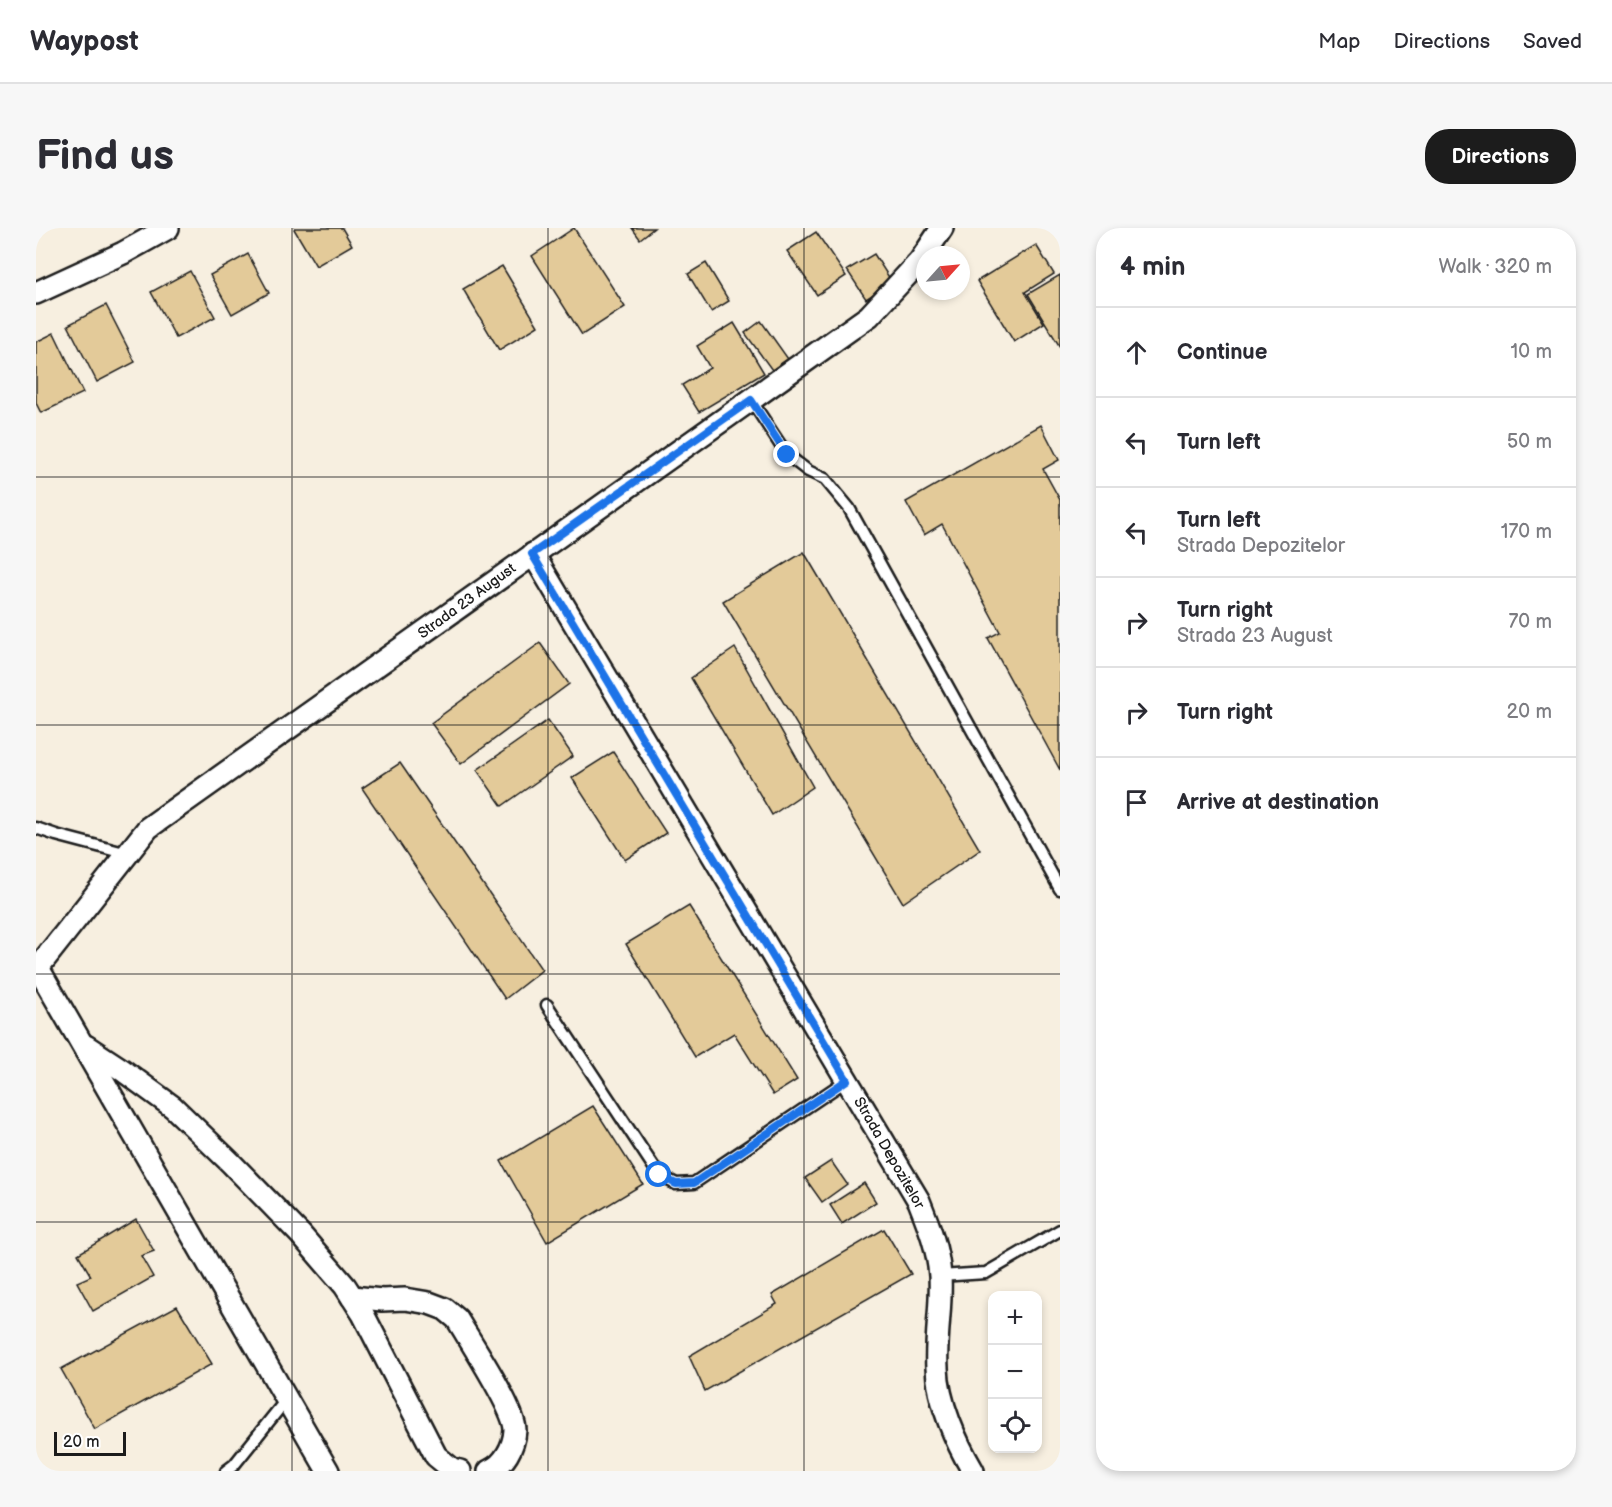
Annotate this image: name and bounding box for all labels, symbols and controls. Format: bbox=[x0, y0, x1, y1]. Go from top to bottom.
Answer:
text: Waypost bbox=[30, 25, 139, 58]
text: Map bbox=[1318, 29, 1361, 54]
text: Directions bbox=[1394, 29, 1490, 54]
text: Saved bbox=[1523, 29, 1582, 54]
button: Directions bbox=[1425, 129, 1576, 184]
text: Find us bbox=[36, 131, 174, 182]
north arrow bbox=[916, 246, 970, 300]
text: 4 min bbox=[1120, 252, 1185, 283]
text: Walk · 320 m bbox=[1438, 255, 1552, 279]
icon: ahead bbox=[1120, 336, 1153, 369]
text: Continue bbox=[1177, 339, 1267, 366]
text: 10 m bbox=[1511, 340, 1552, 364]
icon: left bbox=[1120, 426, 1153, 459]
text: Turn left bbox=[1177, 429, 1261, 456]
text: 50 m bbox=[1507, 430, 1552, 454]
route end bbox=[773, 441, 799, 467]
text: Turn left bbox=[1177, 507, 1261, 534]
icon: left bbox=[1120, 516, 1153, 549]
text: 170 m bbox=[1501, 520, 1552, 544]
text: Strada Depozitelor bbox=[1177, 534, 1345, 558]
street label: Strada 23 August bbox=[414, 559, 520, 643]
text: Turn right bbox=[1177, 597, 1273, 624]
icon: right bbox=[1120, 606, 1153, 639]
text: 70 m bbox=[1508, 610, 1552, 634]
text: Strada 23 August bbox=[1177, 624, 1333, 648]
icon: right bbox=[1120, 696, 1153, 729]
text: Turn right bbox=[1177, 699, 1273, 726]
text: 20 m bbox=[1507, 700, 1552, 724]
icon: arrive bbox=[1120, 786, 1153, 819]
text: Arrive at destination bbox=[1177, 789, 1379, 816]
street label: Strada Depozitelor bbox=[849, 1094, 929, 1213]
route start bbox=[645, 1161, 671, 1187]
map controls bbox=[988, 1291, 1042, 1453]
button: + bbox=[988, 1291, 1042, 1345]
button: − bbox=[988, 1345, 1042, 1399]
button: locate bbox=[988, 1399, 1042, 1453]
scale bar bbox=[54, 1429, 126, 1456]
text: 20 m bbox=[63, 1433, 99, 1452]

